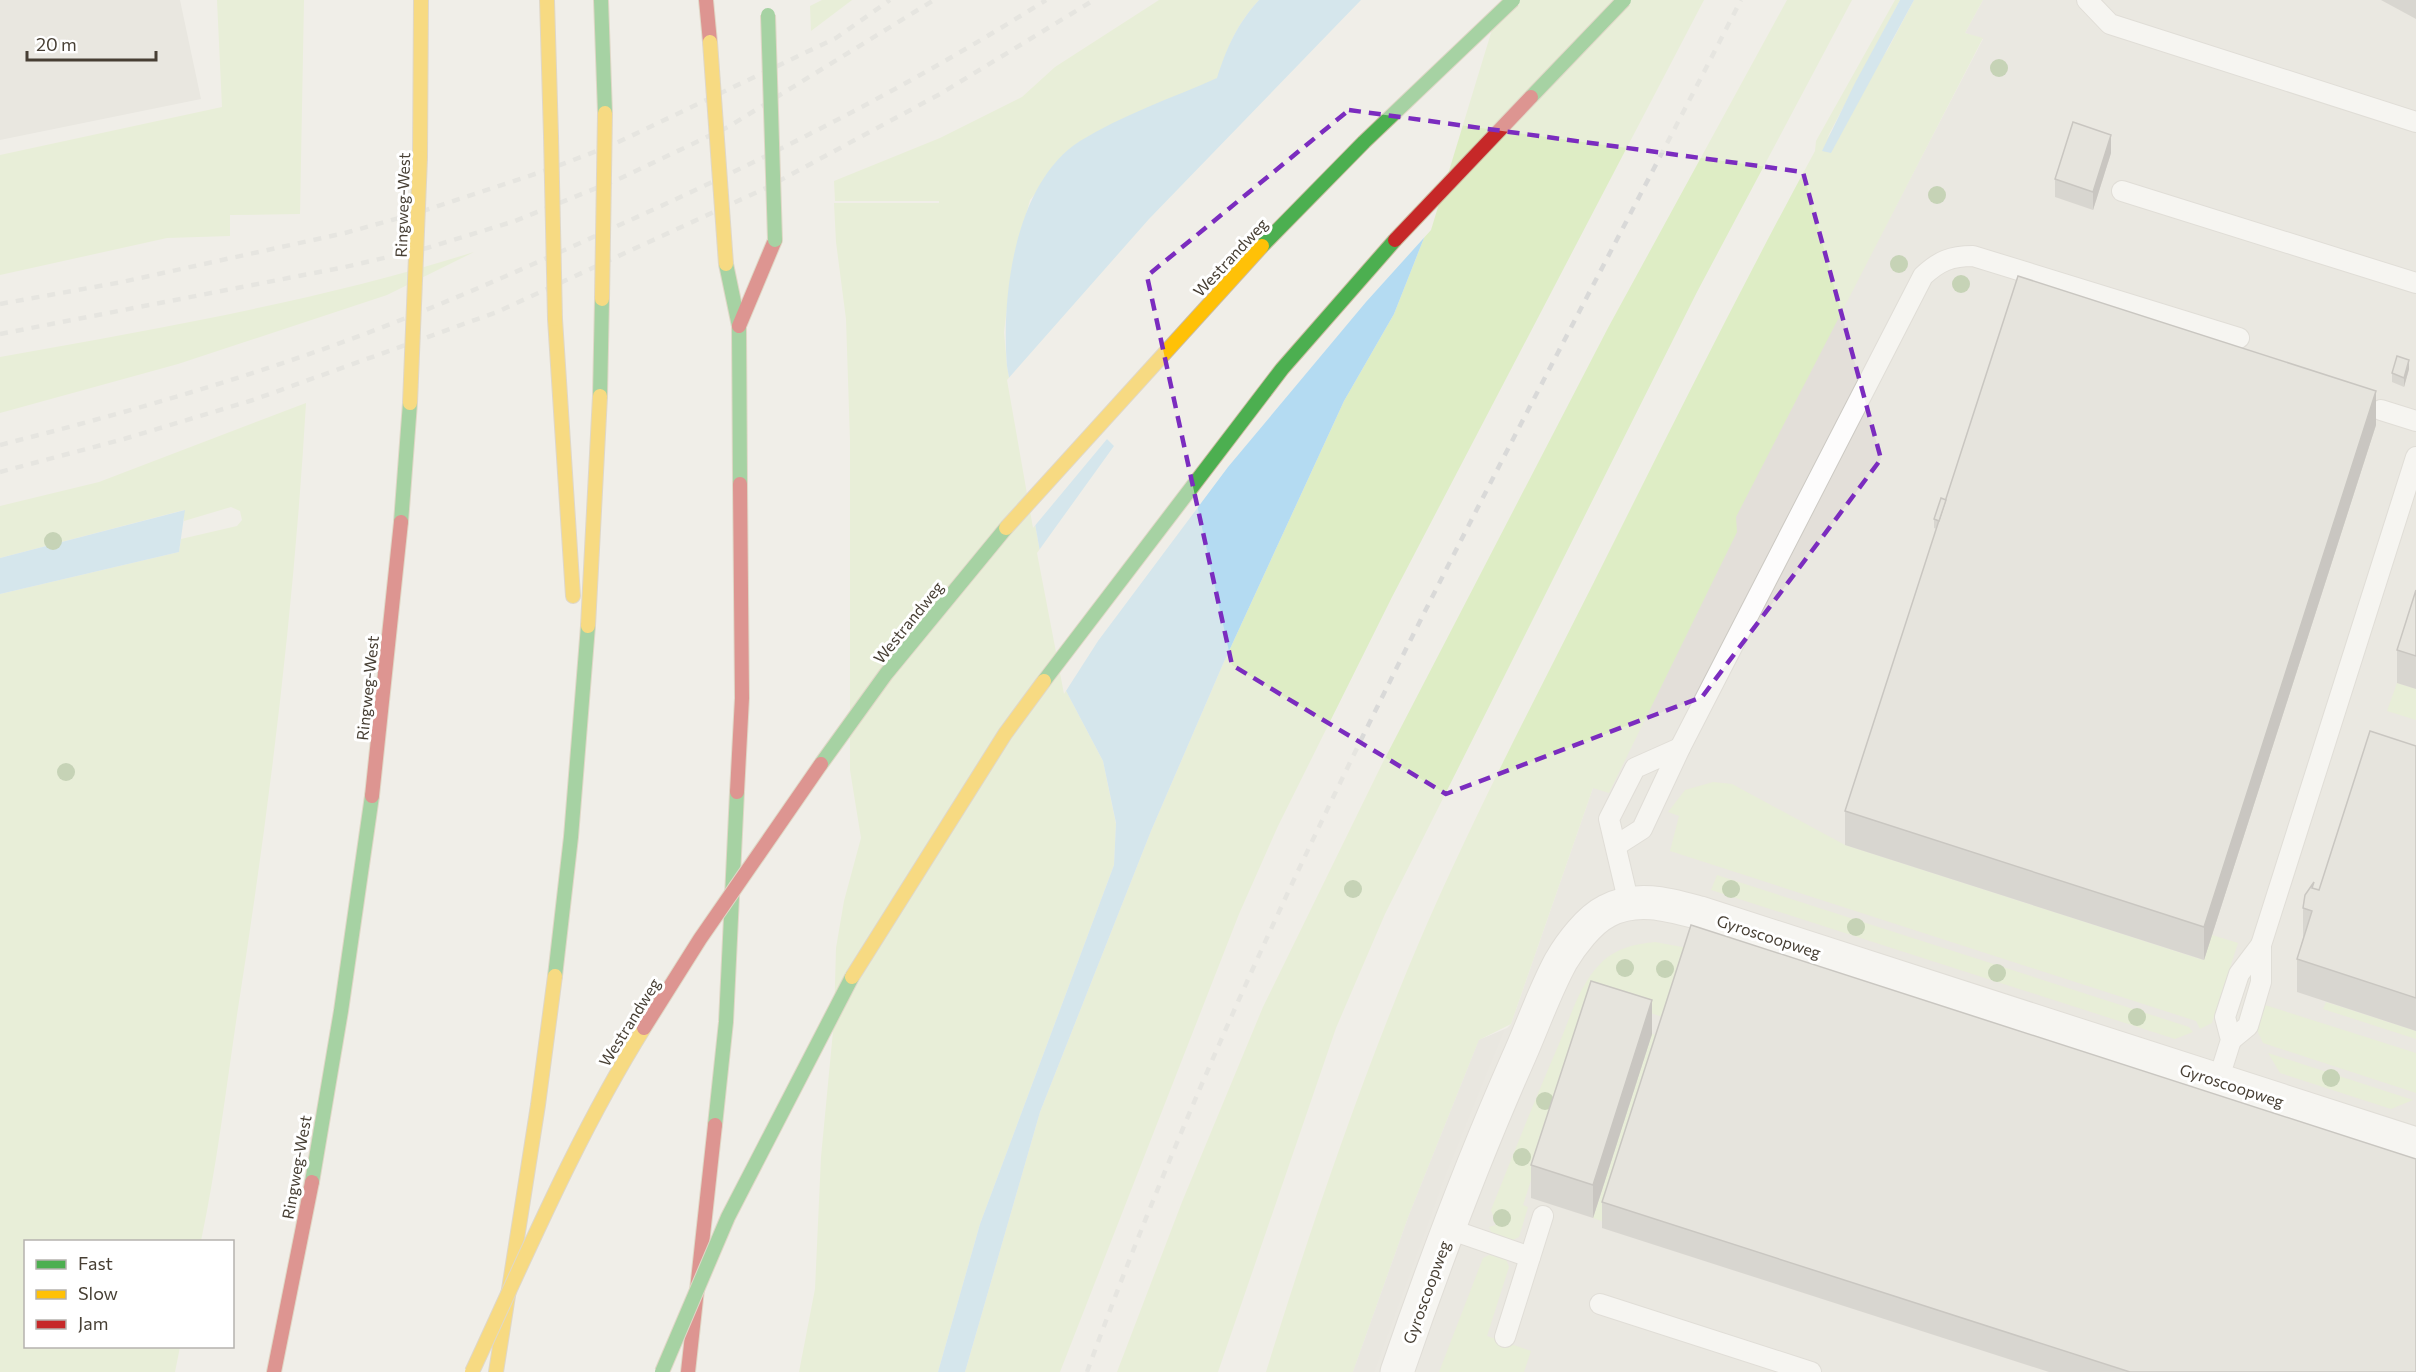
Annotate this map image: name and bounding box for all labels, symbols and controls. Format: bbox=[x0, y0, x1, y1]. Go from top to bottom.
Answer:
scale bar bbox=[27, 24, 156, 62]
text: 20 m bbox=[36, 33, 77, 55]
street label: Ringweg-West bbox=[391, 152, 413, 258]
street label: Westrandweg bbox=[1189, 214, 1271, 300]
street label: Westrandweg bbox=[869, 577, 947, 667]
street label: Ringweg-West bbox=[352, 634, 382, 741]
street label: Gyroscoopweg bbox=[1715, 910, 1824, 962]
street label: Westrandweg bbox=[594, 974, 664, 1069]
street label: Gyroscoopweg bbox=[2178, 1059, 2287, 1111]
street label: Ringweg-West bbox=[277, 1113, 315, 1221]
street label: Gyroscoopweg bbox=[1399, 1238, 1454, 1346]
legend bbox=[24, 1240, 234, 1348]
text: Fast bbox=[78, 1252, 113, 1274]
text: Slow bbox=[78, 1282, 118, 1304]
text: Jam bbox=[78, 1312, 108, 1334]

